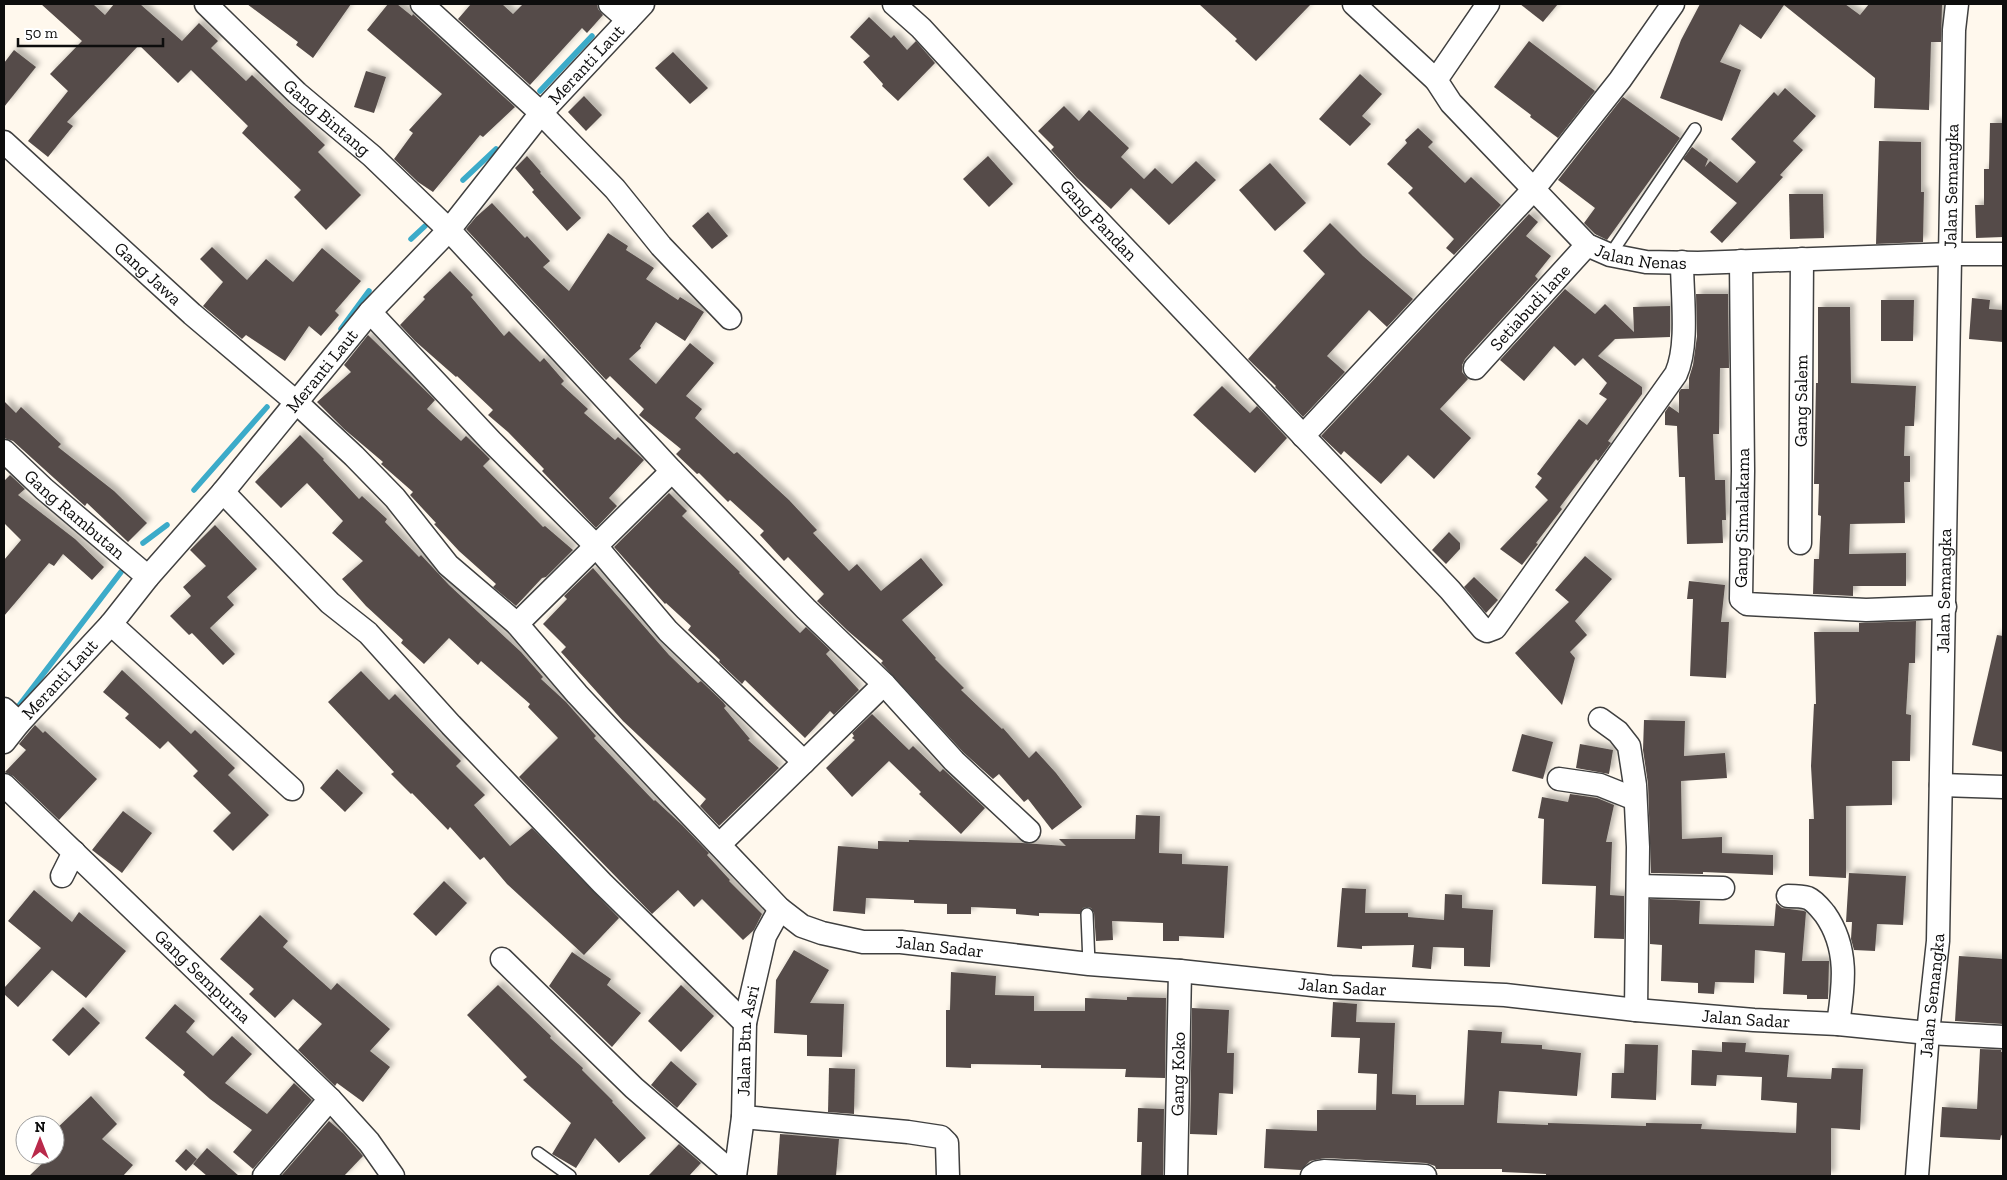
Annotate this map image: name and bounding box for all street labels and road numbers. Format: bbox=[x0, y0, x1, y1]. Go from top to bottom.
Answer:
street label: Meranti Laut bbox=[544, 20, 629, 109]
street label: Gang Bintang bbox=[279, 75, 375, 161]
street label: Jalan Semangka bbox=[1939, 123, 1963, 249]
street label: Gang Pandan bbox=[1055, 175, 1143, 266]
street label: Gang Jawa bbox=[110, 237, 186, 310]
street label: Jalan Nenas bbox=[1592, 239, 1687, 274]
street label: Setiabudi lane bbox=[1485, 259, 1575, 355]
street label: Meranti Laut bbox=[281, 324, 363, 417]
street label: Gang Salem bbox=[1790, 354, 1812, 447]
street label: Gang Simalakama bbox=[1730, 448, 1754, 588]
street label: Gang Rambutan bbox=[20, 465, 130, 564]
street label: Jalan Semangka bbox=[1932, 528, 1956, 654]
street label: Meranti Laut bbox=[17, 634, 103, 724]
street label: Gang Sempurna bbox=[150, 925, 256, 1028]
street label: Jalan Sadar bbox=[896, 931, 985, 963]
street label: Jalan Semangka bbox=[1915, 933, 1949, 1059]
street label: Jalan Sadar bbox=[1297, 973, 1387, 1001]
street label: Jalan Btn. Asri bbox=[732, 983, 764, 1097]
street label: Jalan Sadar bbox=[1701, 1005, 1791, 1033]
street label: Gang Koko bbox=[1166, 1032, 1190, 1116]

